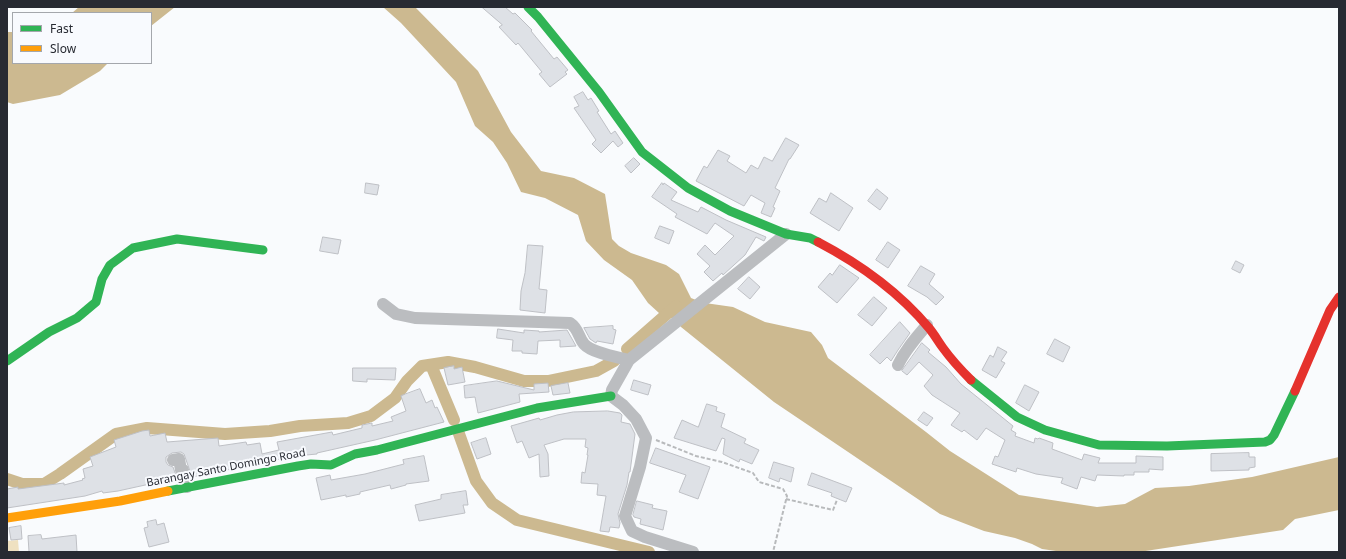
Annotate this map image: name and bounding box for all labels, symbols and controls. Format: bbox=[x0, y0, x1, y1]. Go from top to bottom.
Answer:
legend bbox=[12, 12, 152, 64]
text: Fast bbox=[50, 20, 73, 37]
text: Slow bbox=[50, 40, 76, 57]
street label: Barangay Santo Domingo Road bbox=[145, 446, 307, 490]

